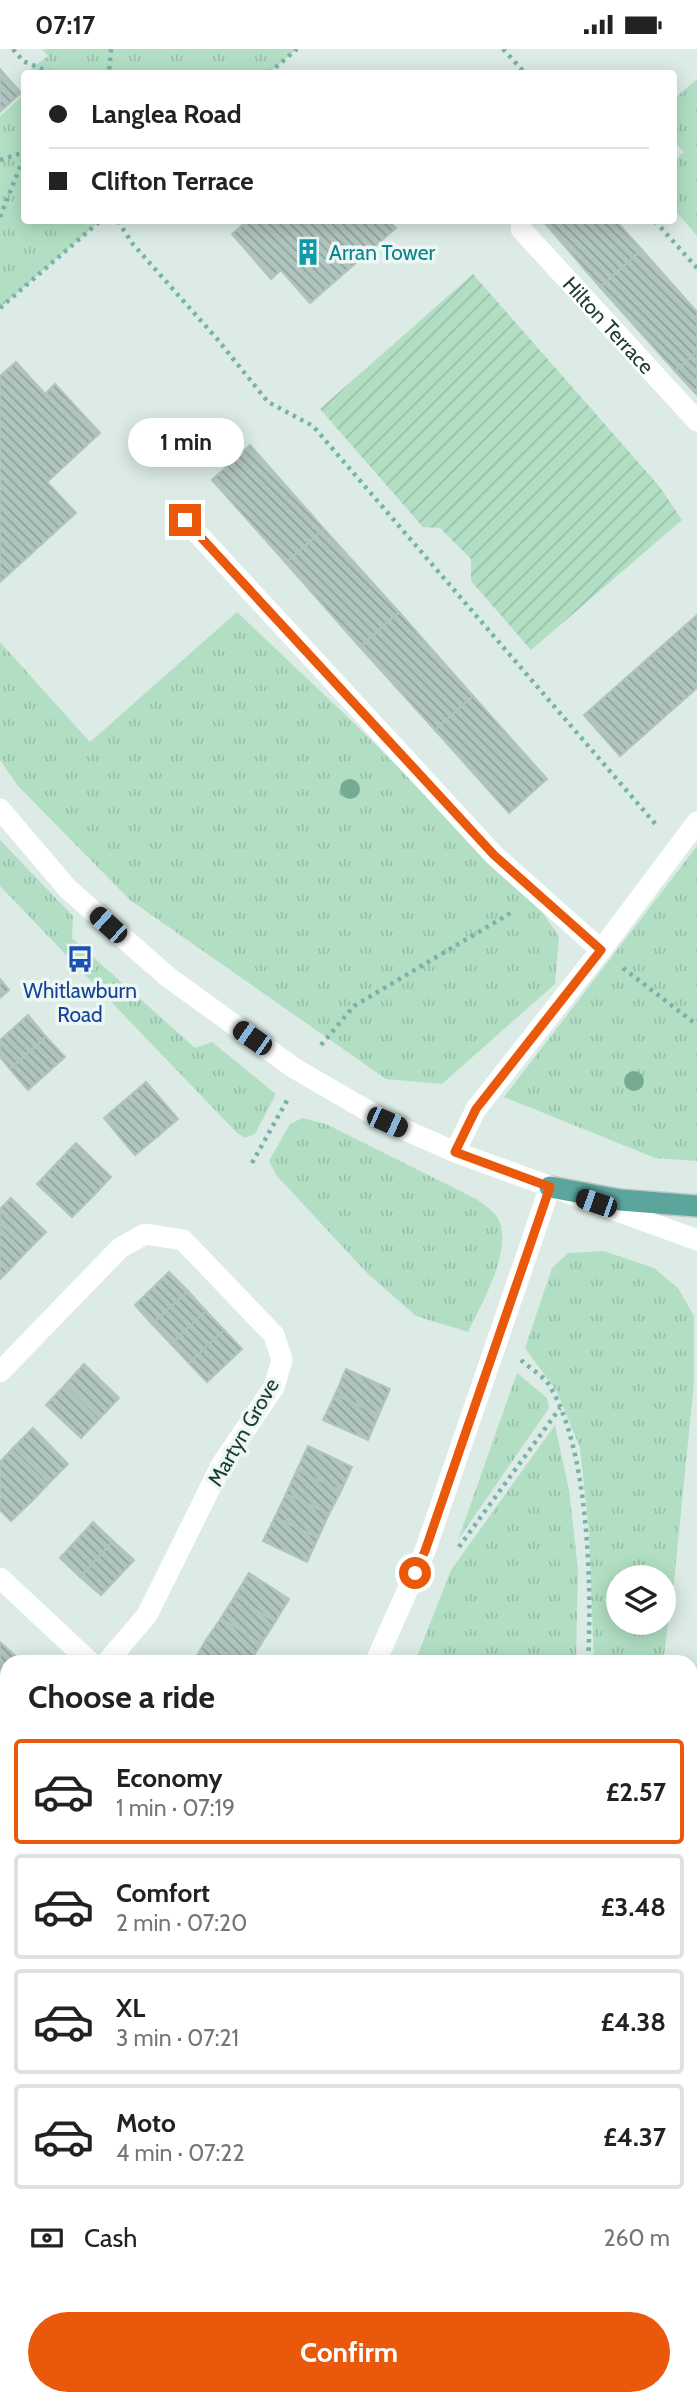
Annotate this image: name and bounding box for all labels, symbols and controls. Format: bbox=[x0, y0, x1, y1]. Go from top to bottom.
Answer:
text: 07:17 bbox=[35, 9, 95, 41]
text: Langlea Road bbox=[91, 98, 242, 130]
text: Clifton Terrace bbox=[91, 165, 254, 197]
building icon: Arran Tower bbox=[293, 237, 323, 267]
place label: Arran Tower bbox=[329, 240, 435, 265]
street label: Hilton Terrace bbox=[558, 271, 660, 379]
callout: 1 min bbox=[127, 419, 243, 468]
text: 1 min bbox=[160, 428, 212, 456]
route end bbox=[169, 504, 201, 536]
car bbox=[86, 903, 131, 947]
bus stop icon: Whitlawburn Road bbox=[65, 944, 95, 974]
place label: Whitlawburn Road bbox=[23, 978, 137, 1027]
car bbox=[229, 1017, 276, 1059]
car bbox=[364, 1104, 411, 1140]
car bbox=[573, 1186, 620, 1220]
street label: Martyn Grove bbox=[202, 1373, 284, 1490]
route start bbox=[399, 1557, 431, 1589]
map controls bbox=[606, 1565, 676, 1635]
button: layers bbox=[606, 1565, 676, 1635]
text: Choose a ride bbox=[28, 1677, 215, 1716]
icon: car bbox=[32, 1760, 95, 1823]
text: Economy bbox=[116, 1762, 222, 1794]
text: £2.57 bbox=[606, 1776, 666, 1808]
text: 1 min · 07:19 bbox=[116, 1794, 235, 1822]
icon: car bbox=[32, 1875, 95, 1938]
text: Comfort bbox=[116, 1877, 210, 1909]
text: £3.48 bbox=[601, 1891, 666, 1923]
text: 2 min · 07:20 bbox=[116, 1909, 247, 1937]
icon: car bbox=[32, 1990, 95, 2053]
text: XL bbox=[116, 1992, 145, 2024]
text: £4.38 bbox=[601, 2006, 666, 2038]
text: 3 min · 07:21 bbox=[116, 2024, 239, 2052]
icon: car bbox=[32, 2105, 95, 2168]
text: Moto bbox=[116, 2107, 176, 2139]
text: £4.37 bbox=[603, 2121, 666, 2153]
text: 4 min · 07:22 bbox=[116, 2139, 244, 2167]
icon: cash bbox=[28, 2219, 66, 2257]
text: Cash bbox=[84, 2222, 137, 2254]
text: 260 m bbox=[603, 2224, 670, 2252]
button: Confirm bbox=[28, 2312, 670, 2392]

